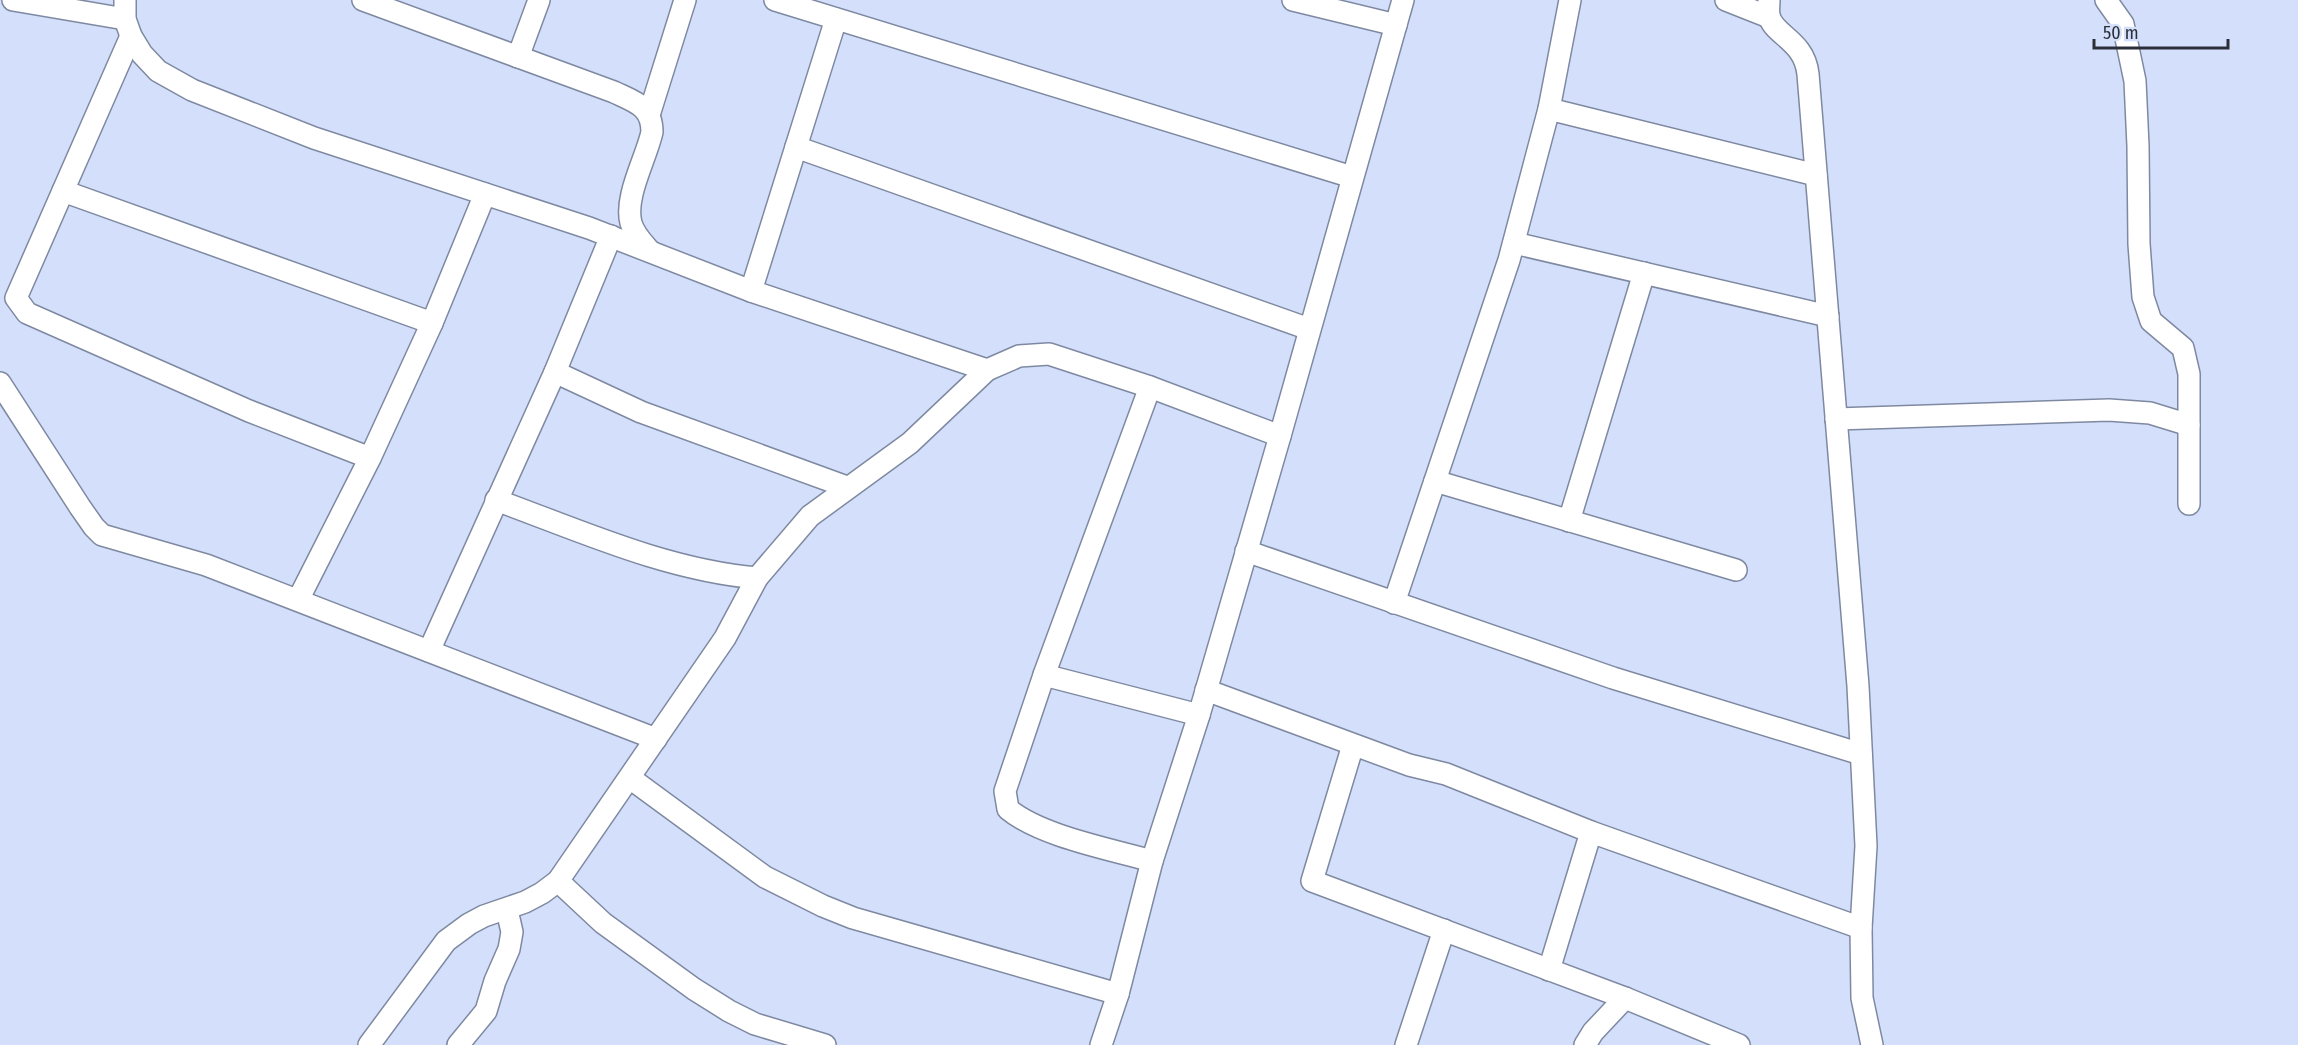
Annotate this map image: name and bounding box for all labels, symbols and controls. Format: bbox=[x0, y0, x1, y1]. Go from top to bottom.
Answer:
scale bar bbox=[2094, 12, 2228, 50]
text: 50 m bbox=[2103, 22, 2139, 44]

